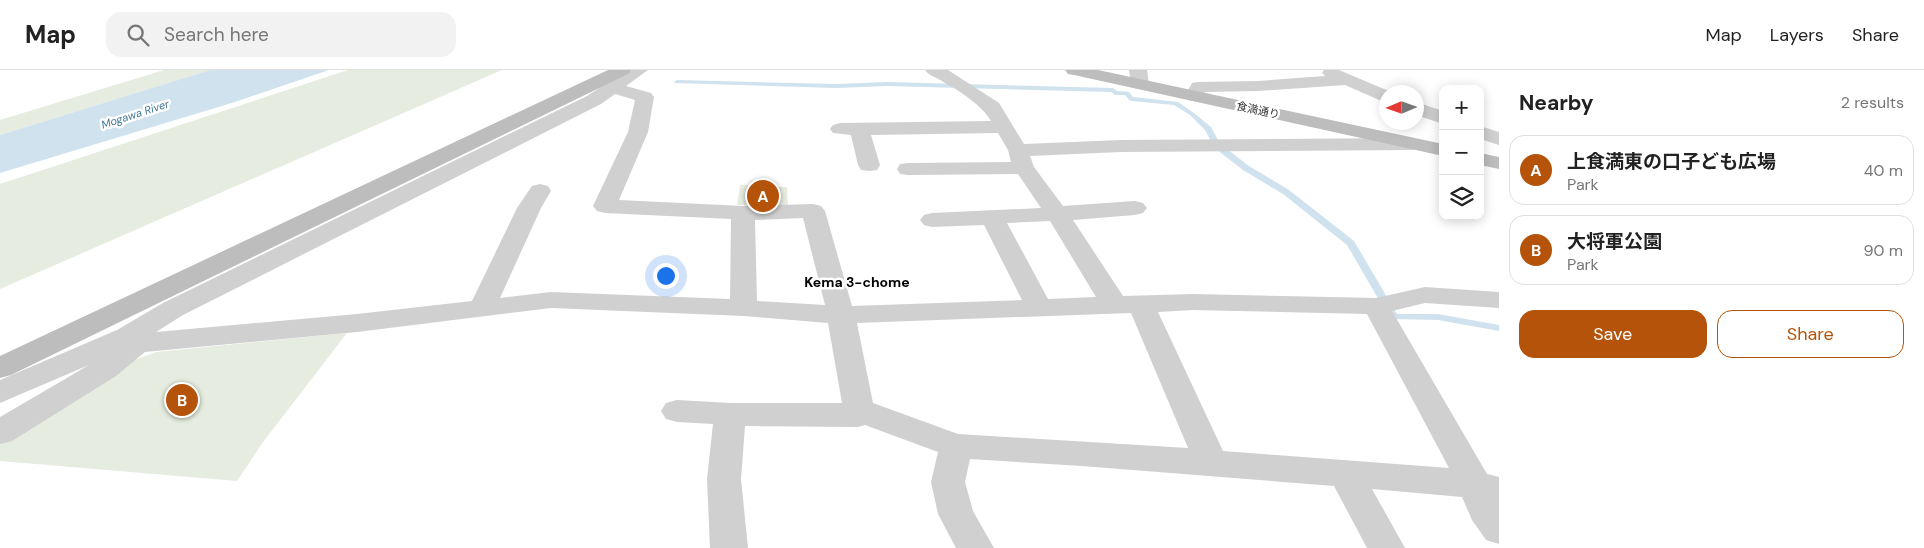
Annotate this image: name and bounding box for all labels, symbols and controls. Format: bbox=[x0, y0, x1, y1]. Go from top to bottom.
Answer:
search box bbox=[106, 12, 456, 57]
text: Map bbox=[25, 19, 76, 50]
icon: search bbox=[124, 21, 152, 49]
text: Search here bbox=[164, 22, 269, 47]
text: Map bbox=[1706, 23, 1742, 47]
text: Layers bbox=[1770, 23, 1824, 47]
text: Share bbox=[1852, 23, 1899, 47]
north arrow bbox=[1379, 85, 1424, 130]
map controls bbox=[1439, 85, 1484, 220]
button: + bbox=[1439, 85, 1484, 130]
text: Nearby bbox=[1519, 89, 1593, 117]
text: 2 results bbox=[1841, 92, 1904, 113]
water label: Mogawa River bbox=[99, 96, 172, 132]
street label: 食満通り bbox=[1235, 99, 1281, 121]
button: − bbox=[1439, 130, 1484, 175]
text: 上食満東の口子ども広場 bbox=[1567, 149, 1776, 174]
text: A bbox=[1530, 160, 1542, 181]
text: 40 m bbox=[1864, 160, 1903, 181]
text: Park bbox=[1567, 174, 1599, 195]
button: layers bbox=[1439, 175, 1484, 220]
pin: A bbox=[747, 177, 779, 215]
text: 大将軍公園 bbox=[1567, 229, 1662, 254]
text: B bbox=[1531, 240, 1541, 261]
text: 90 m bbox=[1863, 240, 1903, 261]
text: Park bbox=[1567, 254, 1599, 275]
your location bbox=[653, 263, 679, 289]
district label: Kema 3-chome bbox=[804, 273, 910, 291]
button: Save bbox=[1519, 310, 1707, 358]
button: Share bbox=[1717, 310, 1904, 358]
pin: B bbox=[166, 381, 198, 419]

